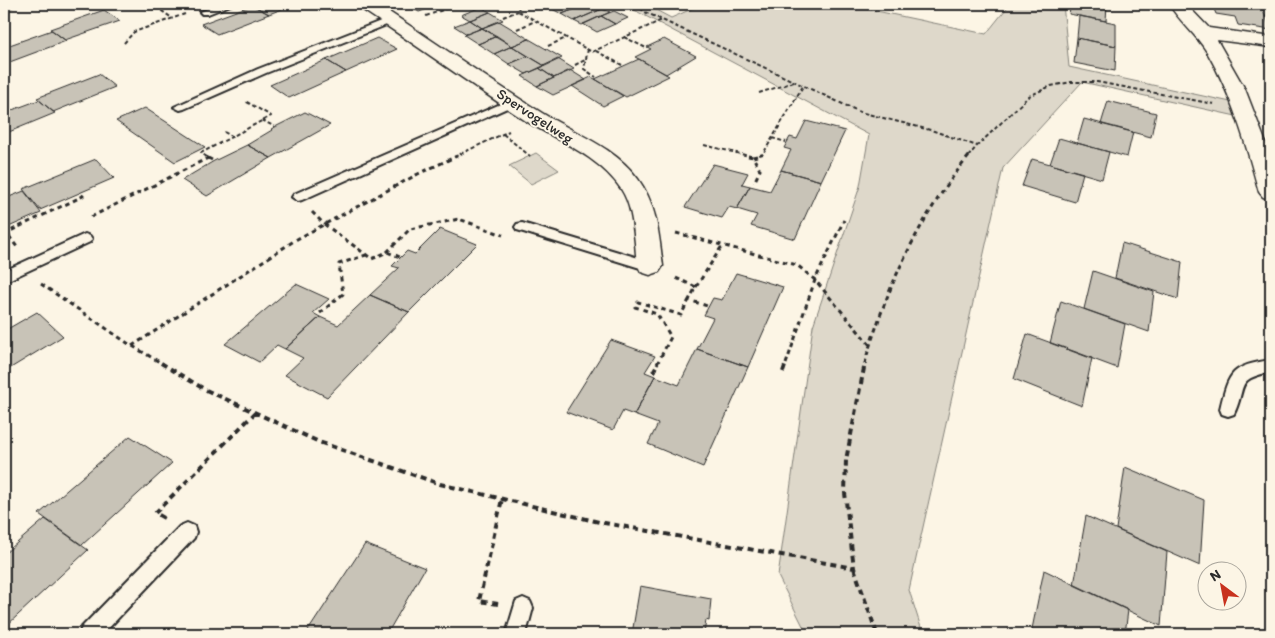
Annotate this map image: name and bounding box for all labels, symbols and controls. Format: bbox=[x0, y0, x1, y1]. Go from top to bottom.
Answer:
street label: Spervogelweg bbox=[493, 84, 577, 148]
north arrow bbox=[1198, 560, 1248, 610]
text: N bbox=[1207, 566, 1224, 585]

